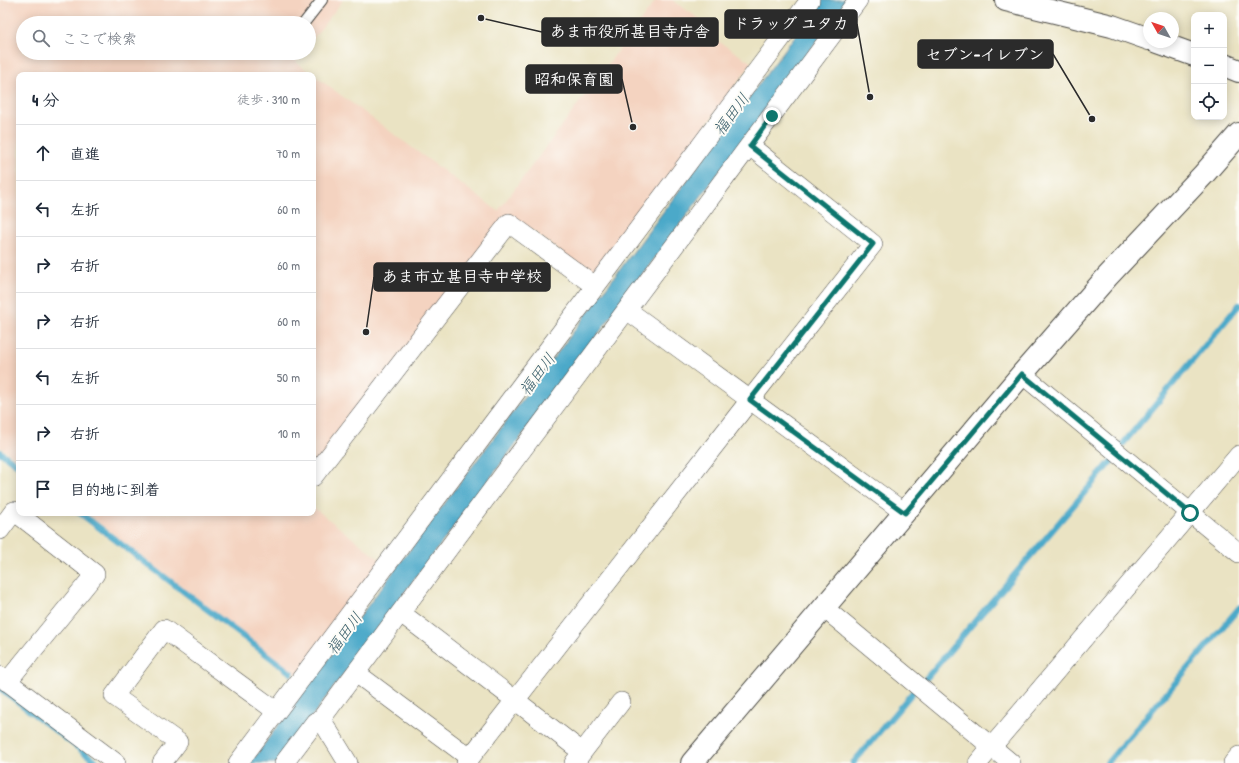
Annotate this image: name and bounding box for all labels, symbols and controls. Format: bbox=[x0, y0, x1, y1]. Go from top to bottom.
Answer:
callout: ドラッグ ユタカ bbox=[725, 10, 857, 38]
text: ドラッグ ユタカ bbox=[733, 12, 849, 34]
north arrow bbox=[1143, 12, 1179, 48]
map controls bbox=[1191, 12, 1227, 120]
button: + bbox=[1191, 12, 1227, 48]
search box bbox=[16, 16, 316, 60]
callout: あま市役所甚目寺庁舎 bbox=[542, 18, 718, 46]
text: あま市役所甚目寺庁舎 bbox=[550, 20, 710, 42]
icon: search bbox=[30, 27, 52, 49]
text: ここで検索 bbox=[62, 28, 137, 49]
callout: セブン-イレブン bbox=[918, 40, 1053, 68]
text: セブン-イレブン bbox=[926, 43, 1044, 65]
button: − bbox=[1191, 48, 1227, 84]
callout: 昭和保育園 bbox=[526, 65, 622, 93]
text: 昭和保育園 bbox=[534, 68, 614, 90]
button: locate bbox=[1191, 84, 1227, 120]
text: 4 分 bbox=[32, 88, 59, 111]
water label: 福田川 bbox=[708, 88, 754, 140]
text: 徒歩 · 310 m bbox=[237, 90, 300, 108]
route end bbox=[763, 107, 781, 125]
icon: ahead bbox=[32, 142, 54, 164]
text: 直進 bbox=[70, 143, 100, 164]
text: 70 m bbox=[276, 144, 300, 162]
icon: left bbox=[32, 198, 54, 220]
text: 左折 bbox=[70, 199, 100, 220]
text: 60 m bbox=[277, 200, 300, 218]
icon: right bbox=[32, 254, 54, 276]
text: 右折 bbox=[70, 255, 100, 276]
text: 60 m bbox=[277, 256, 300, 274]
callout: あま市立甚目寺中学校 bbox=[374, 263, 550, 291]
text: あま市立甚目寺中学校 bbox=[382, 265, 542, 287]
icon: right bbox=[32, 310, 54, 332]
text: 右折 bbox=[70, 311, 100, 332]
text: 60 m bbox=[277, 312, 300, 330]
water label: 福田川 bbox=[514, 348, 560, 400]
icon: left bbox=[32, 366, 54, 388]
text: 左折 bbox=[70, 367, 100, 388]
text: 50 m bbox=[277, 368, 300, 386]
icon: right bbox=[32, 422, 54, 444]
text: 右折 bbox=[70, 423, 100, 444]
text: 10 m bbox=[278, 424, 300, 442]
icon: arrive bbox=[32, 478, 54, 500]
text: 目的地に到着 bbox=[70, 479, 160, 500]
route start bbox=[1181, 504, 1199, 522]
water label: 福田川 bbox=[321, 607, 367, 659]

